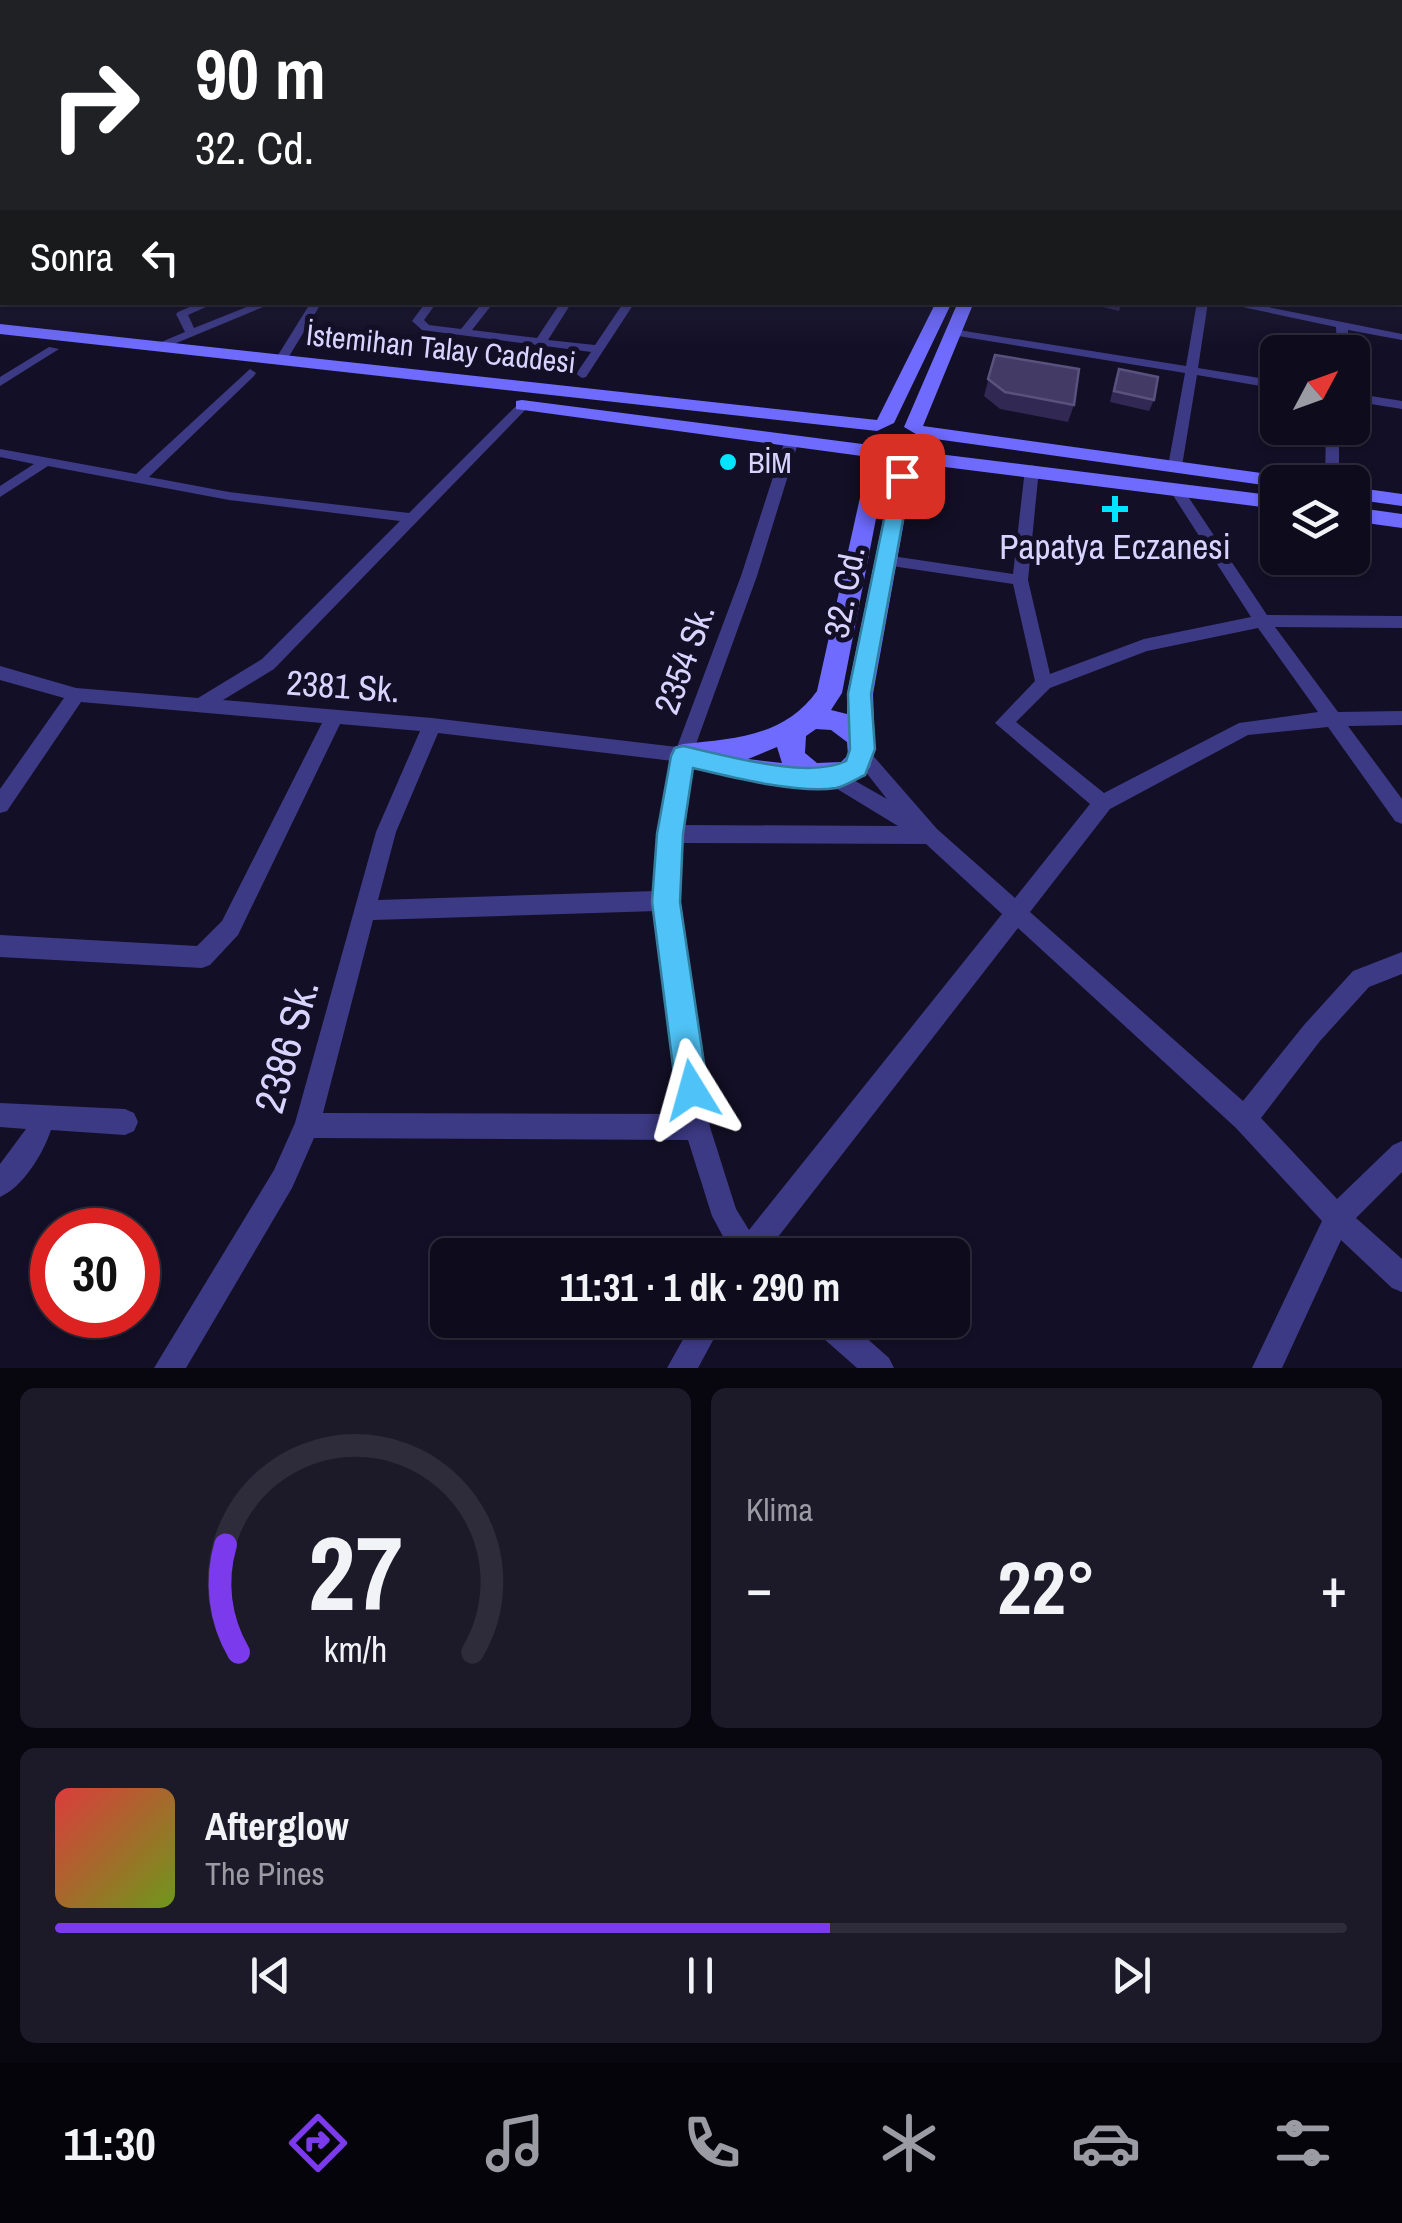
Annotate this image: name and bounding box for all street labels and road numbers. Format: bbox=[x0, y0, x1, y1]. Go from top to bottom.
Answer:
street label: İstemihan Talay Caddesi bbox=[304, 314, 578, 382]
street label: 32. Cd. bbox=[812, 542, 876, 642]
street label: 2354 Sk. bbox=[643, 598, 725, 720]
street label: 2381 Sk. bbox=[285, 659, 401, 713]
street label: 2386 Sk. bbox=[240, 973, 332, 1119]

